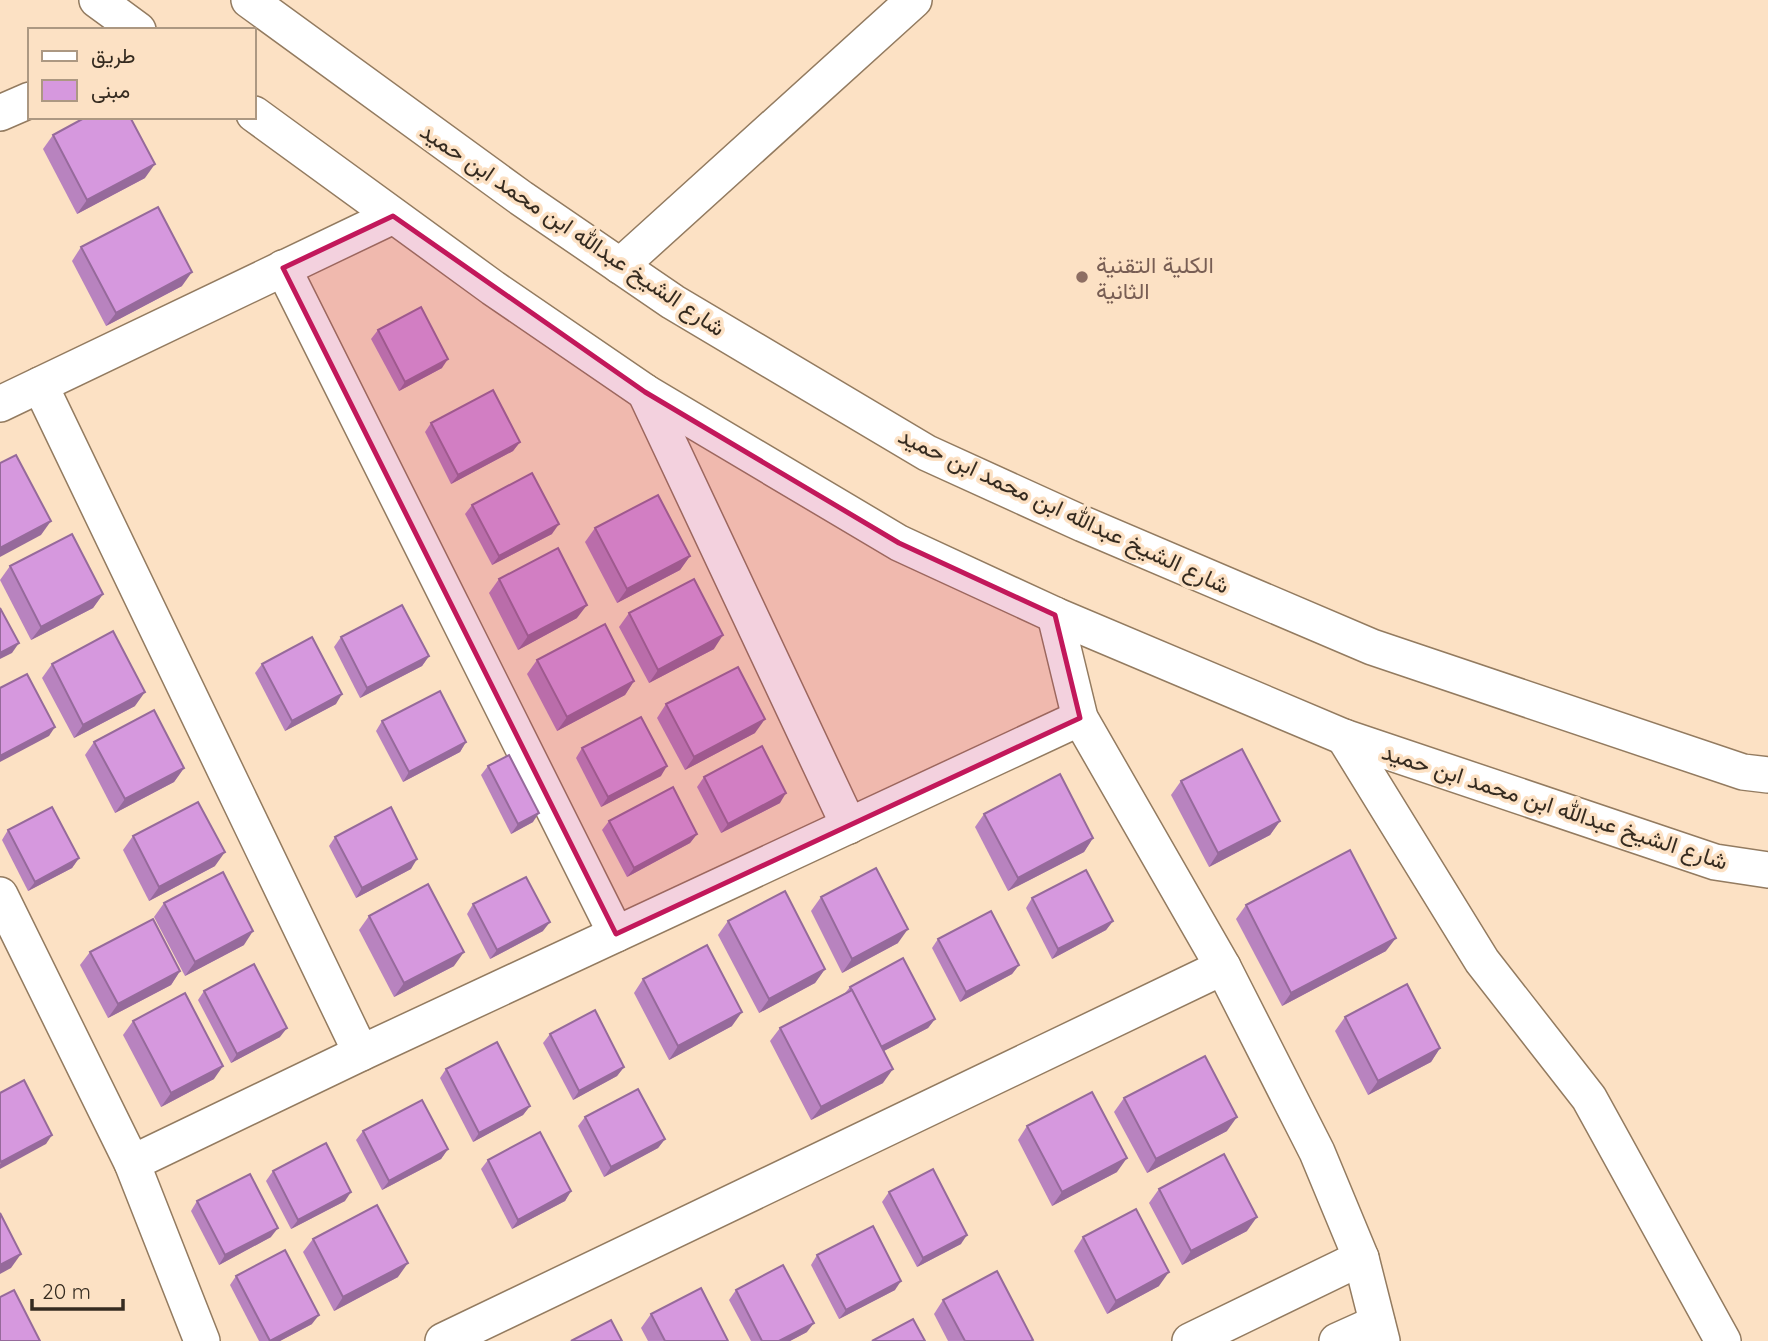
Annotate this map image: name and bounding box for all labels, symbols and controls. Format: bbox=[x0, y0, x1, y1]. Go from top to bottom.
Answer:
legend bbox=[28, 28, 256, 119]
text: طريق bbox=[91, 42, 136, 69]
text: مبنى bbox=[91, 77, 130, 103]
street label: شارع الشيخ عبدالله ابن محمد ابن حميد bbox=[414, 116, 731, 344]
place label: الكلية التقنية الثانية bbox=[1096, 250, 1214, 305]
marker: الكلية التقنية الثانية bbox=[1074, 269, 1090, 285]
street label: شارع الشيخ عبدالله ابن محمد ابن حميد bbox=[893, 420, 1234, 601]
street label: شارع الشيخ عبدالله ابن محمد ابن حميد bbox=[1378, 736, 1732, 878]
scale bar bbox=[32, 1268, 122, 1312]
text: 20 m bbox=[42, 1278, 91, 1304]

